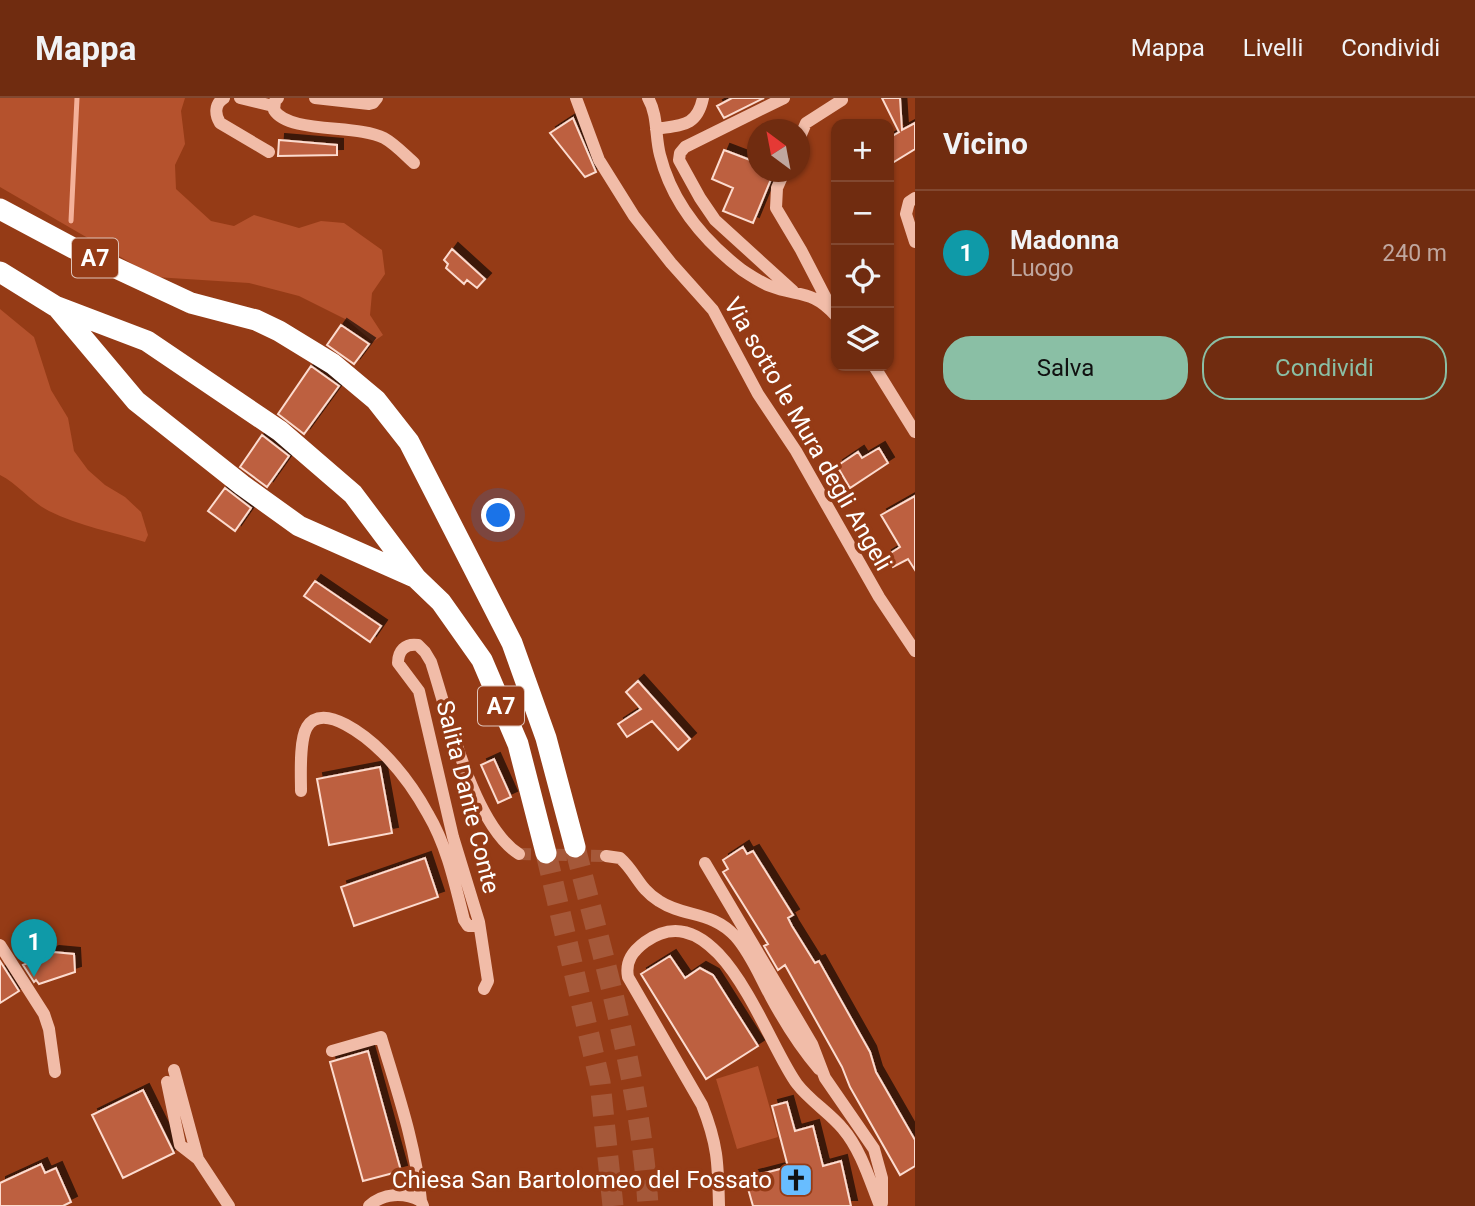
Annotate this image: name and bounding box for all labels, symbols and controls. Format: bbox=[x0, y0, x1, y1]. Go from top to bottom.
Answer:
text: Mappa bbox=[35, 29, 136, 68]
text: Mappa bbox=[1131, 34, 1205, 62]
text: Livelli bbox=[1243, 34, 1303, 62]
text: Condividi bbox=[1341, 34, 1440, 62]
north arrow bbox=[747, 119, 810, 182]
map controls bbox=[831, 119, 894, 371]
button: + bbox=[831, 119, 894, 182]
text: Vicino bbox=[943, 126, 1028, 161]
button: − bbox=[831, 182, 894, 245]
text: Madonna bbox=[1010, 225, 1119, 255]
road number: A7 bbox=[72, 238, 118, 278]
text: 1 bbox=[959, 240, 973, 267]
text: 240 m bbox=[1382, 240, 1447, 267]
button: locate bbox=[831, 245, 894, 308]
text: Luogo bbox=[1010, 255, 1074, 282]
street label: Via sotto le Mura degli Angeli bbox=[718, 292, 898, 576]
button: layers bbox=[831, 308, 894, 371]
button: Salva bbox=[943, 336, 1188, 400]
button: Condividi bbox=[1202, 336, 1447, 400]
your location bbox=[481, 498, 515, 532]
road number: A7 bbox=[478, 686, 524, 726]
street label: Salita Dante Conte bbox=[431, 698, 505, 896]
pin: 1 bbox=[11, 919, 57, 977]
church icon: Chiesa San Bartolomeo del Fossato bbox=[777, 1161, 815, 1199]
place label: Chiesa San Bartolomeo del Fossato bbox=[392, 1166, 772, 1194]

